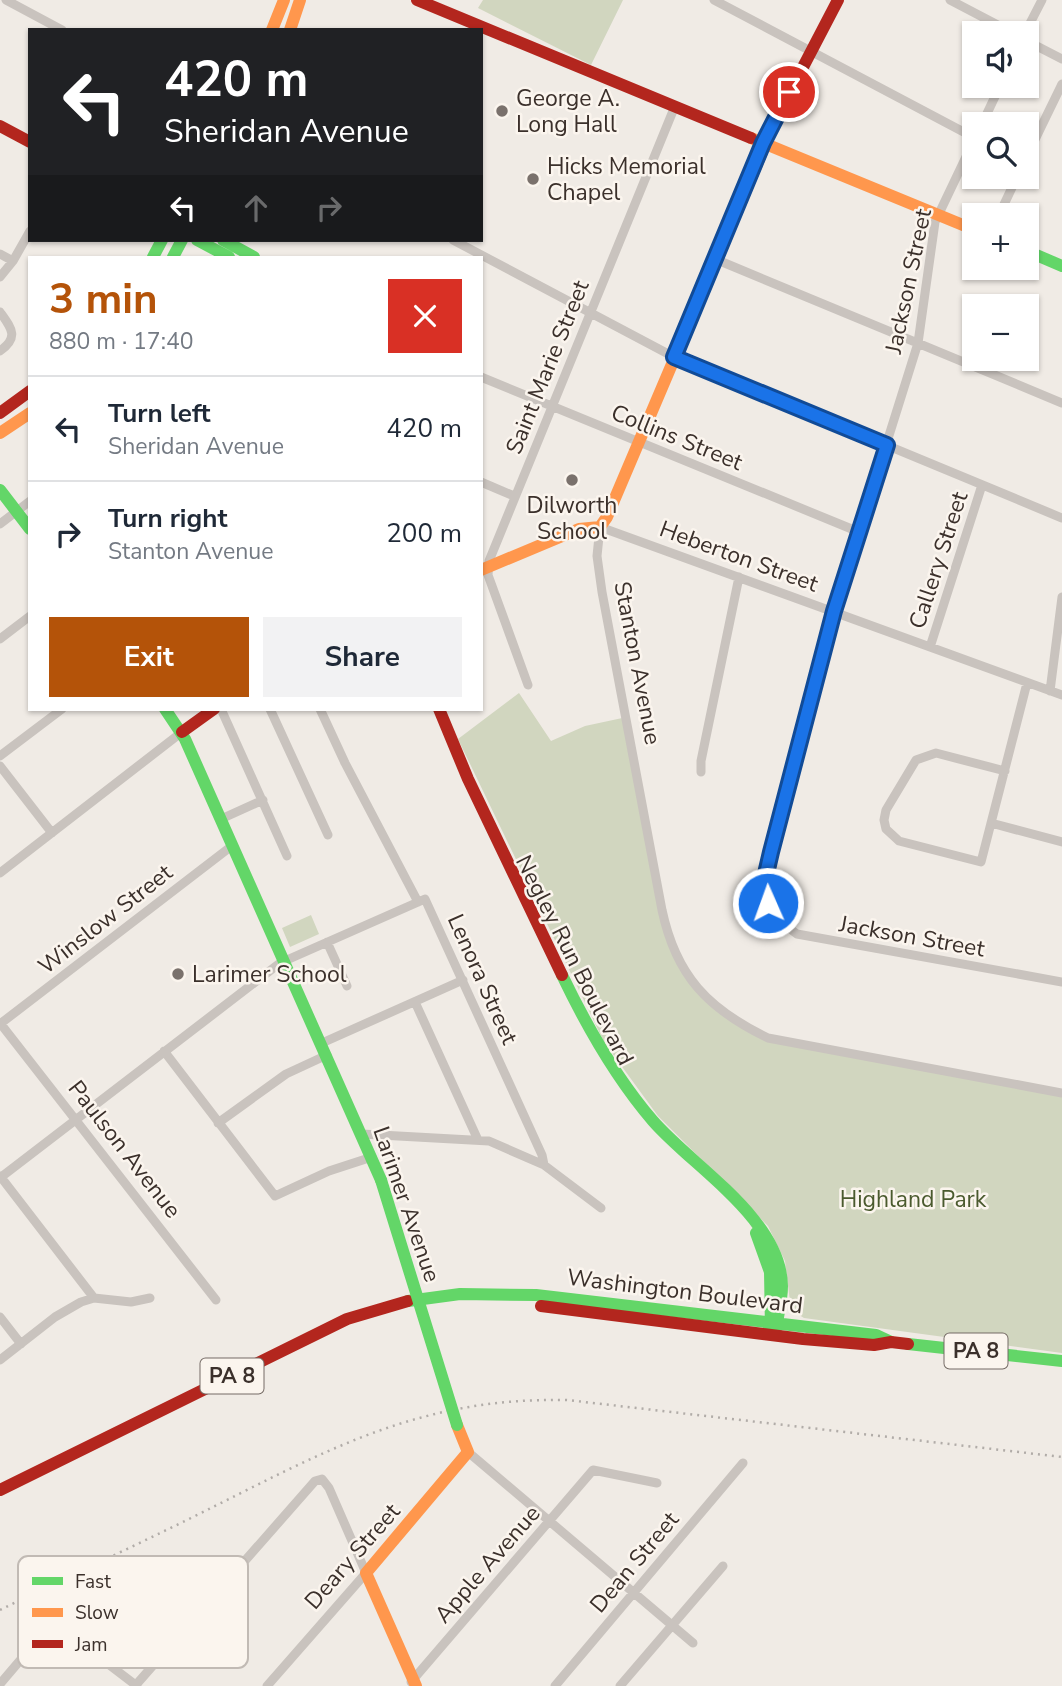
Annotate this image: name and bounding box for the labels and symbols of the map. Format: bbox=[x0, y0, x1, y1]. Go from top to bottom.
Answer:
pin bbox=[759, 62, 819, 122]
place label: George A. Long Hall bbox=[516, 83, 620, 140]
marker: George A. Long Hall bbox=[494, 103, 510, 119]
place label: Hicks Memorial Chapel bbox=[547, 151, 706, 208]
marker: Hicks Memorial Chapel bbox=[525, 171, 541, 187]
street label: Jackson Street bbox=[878, 205, 939, 357]
street label: Saint Marie Street bbox=[498, 275, 597, 459]
street label: Collins Street bbox=[606, 397, 748, 478]
marker: Dilworth School bbox=[564, 472, 580, 488]
street label: Callery Street bbox=[902, 487, 976, 633]
place label: Dilworth School bbox=[527, 490, 617, 547]
street label: Heberton Street bbox=[655, 513, 823, 600]
street label: Stanton Avenue bbox=[607, 579, 669, 747]
street label: Negley Run Boulevard bbox=[508, 850, 641, 1071]
street label: Winslow Street bbox=[32, 857, 179, 982]
position arrow bbox=[731, 866, 805, 940]
street label: Jackson Street bbox=[836, 908, 988, 965]
street label: Lenora Street bbox=[440, 909, 525, 1050]
place label: Larimer School bbox=[192, 959, 347, 990]
marker: Larimer School bbox=[170, 966, 186, 982]
street label: Paulson Avenue bbox=[61, 1074, 188, 1225]
street label: Larimer Avenue bbox=[365, 1122, 448, 1286]
park label: Highland Park bbox=[840, 1184, 987, 1215]
street label: Washington Boulevard bbox=[565, 1262, 805, 1321]
road number: PA 8 bbox=[944, 1334, 1007, 1368]
road number: PA 8 bbox=[201, 1358, 264, 1394]
street label: Deary Street bbox=[298, 1496, 408, 1616]
street label: Apple Avenue bbox=[428, 1499, 547, 1630]
street label: Dean Street bbox=[583, 1504, 686, 1619]
legend bbox=[18, 1556, 248, 1668]
text: Fast bbox=[75, 1569, 111, 1595]
text: Slow bbox=[75, 1600, 119, 1626]
text: Jam bbox=[74, 1632, 108, 1658]

